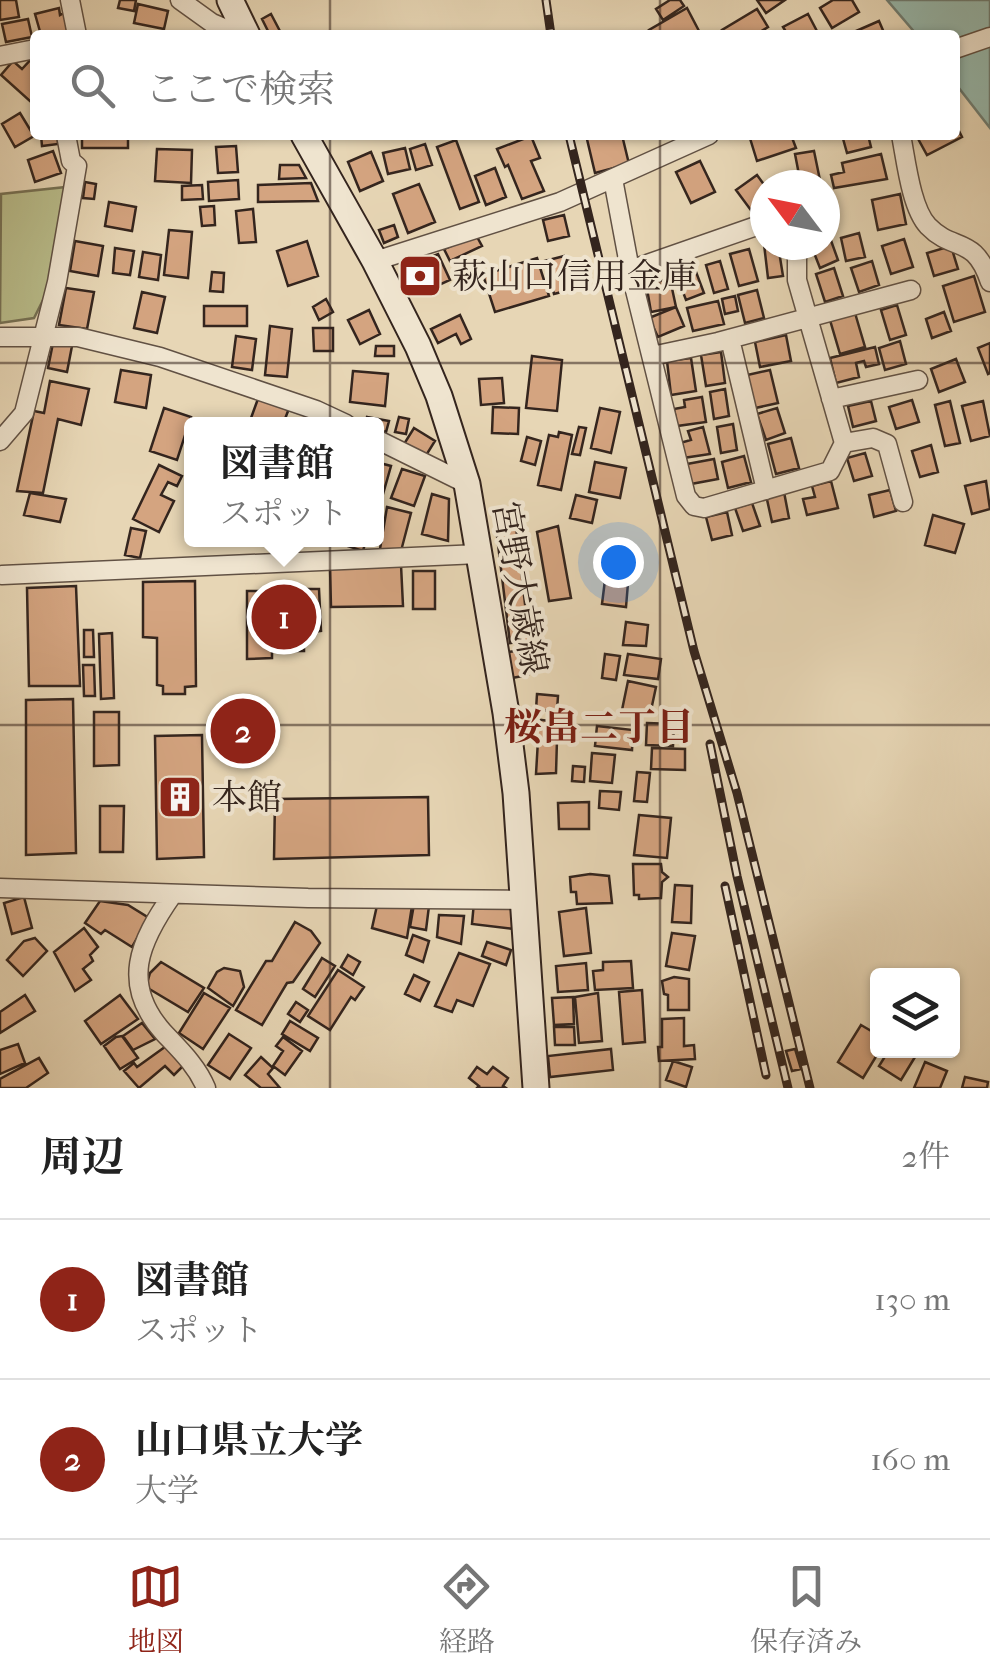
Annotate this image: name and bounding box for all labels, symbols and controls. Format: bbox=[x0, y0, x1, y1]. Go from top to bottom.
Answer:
search box bbox=[30, 30, 960, 140]
icon: search bbox=[65, 58, 120, 113]
text: ここで検索 bbox=[145, 67, 335, 112]
north arrow bbox=[750, 170, 840, 260]
bank icon: 萩山口信用金庫 bbox=[397, 253, 443, 299]
place label: 萩山口信用金庫 bbox=[452, 256, 697, 297]
popup bbox=[184, 417, 384, 547]
text: 図書館 bbox=[220, 441, 334, 486]
text: スポット bbox=[220, 495, 348, 532]
street label: 宮野大歳線 bbox=[485, 498, 555, 678]
your location bbox=[593, 537, 644, 588]
pin: 1 bbox=[252, 580, 316, 654]
pin: 2 bbox=[210, 694, 276, 768]
district label: 桜畠二丁目 bbox=[504, 705, 694, 750]
building icon: 本館 bbox=[157, 774, 203, 820]
place label: 本館 bbox=[212, 777, 282, 818]
map controls bbox=[870, 968, 960, 1058]
button: layers bbox=[870, 968, 960, 1058]
text: 周辺 bbox=[40, 1133, 124, 1182]
text: 2件 bbox=[902, 1138, 950, 1175]
text: 図書館 bbox=[135, 1258, 249, 1303]
text: 1 bbox=[67, 1281, 78, 1318]
text: 130 m bbox=[874, 1281, 950, 1318]
text: スポット bbox=[135, 1312, 263, 1349]
text: 山口県立大学 bbox=[135, 1418, 363, 1463]
text: 2 bbox=[64, 1441, 81, 1478]
text: 160 m bbox=[870, 1441, 950, 1478]
text: 大学 bbox=[135, 1472, 199, 1509]
tab: 地図 bbox=[128, 1559, 184, 1659]
tab: 経路 bbox=[439, 1559, 495, 1659]
tab: 保存済み bbox=[750, 1559, 862, 1659]

